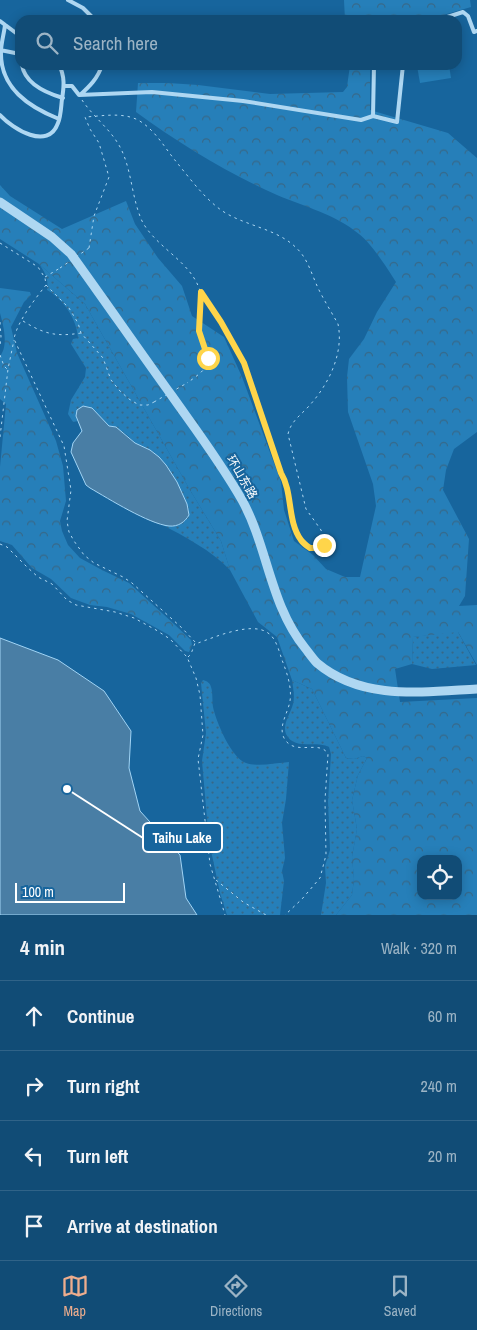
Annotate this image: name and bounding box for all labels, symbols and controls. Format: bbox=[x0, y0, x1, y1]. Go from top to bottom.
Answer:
search box bbox=[15, 15, 462, 70]
icon: search bbox=[33, 29, 61, 57]
text: Search here bbox=[73, 30, 158, 56]
route start bbox=[197, 347, 220, 370]
street label: 环山东路 bbox=[223, 452, 261, 502]
route end bbox=[313, 534, 336, 557]
callout: Taihu Lake bbox=[143, 823, 222, 852]
text: Taihu Lake bbox=[152, 829, 212, 847]
map controls bbox=[417, 855, 462, 900]
button: locate bbox=[417, 855, 462, 900]
scale bar bbox=[15, 880, 125, 903]
text: 100 m bbox=[22, 883, 54, 901]
text: 4 min bbox=[20, 933, 65, 962]
text: Walk · 320 m bbox=[381, 937, 457, 959]
icon: ahead bbox=[20, 1002, 48, 1030]
text: Continue bbox=[67, 1003, 135, 1029]
text: 60 m bbox=[428, 1005, 457, 1027]
icon: right bbox=[20, 1072, 48, 1100]
text: Turn right bbox=[67, 1073, 139, 1099]
text: 240 m bbox=[421, 1075, 457, 1097]
icon: left bbox=[20, 1142, 48, 1170]
text: Turn left bbox=[67, 1143, 128, 1169]
text: 20 m bbox=[428, 1145, 457, 1167]
icon: arrive bbox=[20, 1212, 48, 1240]
text: Arrive at destination bbox=[67, 1213, 218, 1239]
tab: Map bbox=[61, 1272, 89, 1320]
tab: Directions bbox=[210, 1272, 262, 1320]
tab: Saved bbox=[384, 1272, 416, 1320]

